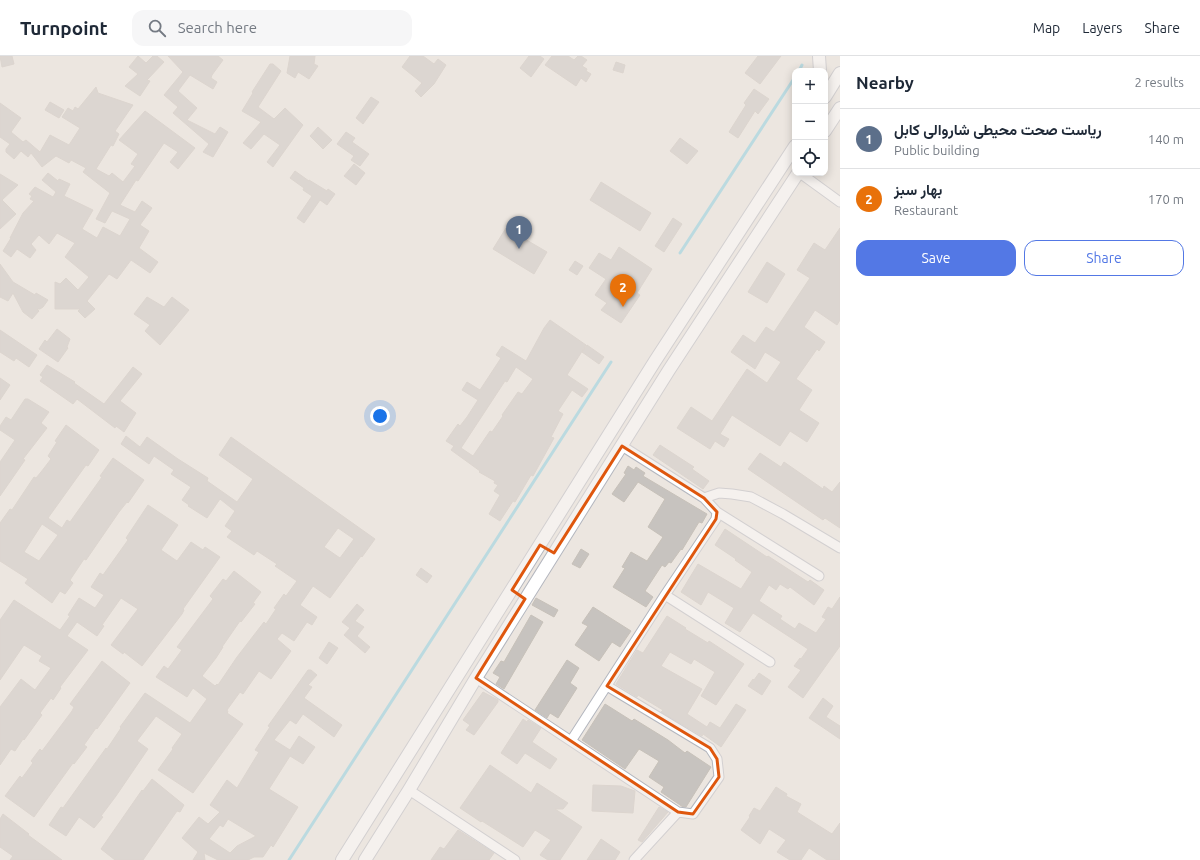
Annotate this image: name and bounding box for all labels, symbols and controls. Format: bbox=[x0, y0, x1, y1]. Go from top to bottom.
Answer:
search box bbox=[132, 10, 412, 46]
text: Turnpoint bbox=[20, 17, 108, 39]
icon: search bbox=[146, 17, 168, 39]
text: Search here bbox=[178, 19, 257, 36]
text: Map bbox=[1033, 20, 1060, 36]
text: Layers bbox=[1082, 20, 1122, 36]
text: Share bbox=[1144, 20, 1180, 36]
map controls bbox=[792, 68, 828, 176]
button: + bbox=[792, 68, 828, 104]
text: Nearby bbox=[856, 73, 914, 92]
text: 2 results bbox=[1134, 75, 1184, 89]
button: − bbox=[792, 104, 828, 140]
text: ریاست صحت محیطی شاروالی کابل bbox=[894, 121, 1102, 138]
text: 1 bbox=[865, 132, 873, 146]
text: 140 m bbox=[1148, 132, 1184, 146]
button: locate bbox=[792, 140, 828, 176]
text: Public building bbox=[894, 143, 980, 157]
text: بهار سبز bbox=[894, 181, 942, 198]
text: 2 bbox=[865, 192, 873, 206]
text: 170 m bbox=[1148, 192, 1184, 206]
text: Restaurant bbox=[894, 203, 958, 217]
pin: 1 bbox=[506, 216, 532, 249]
button: Save bbox=[856, 240, 1016, 276]
button: Share bbox=[1024, 240, 1184, 276]
pin: 2 bbox=[610, 274, 636, 307]
your location bbox=[370, 406, 390, 426]

